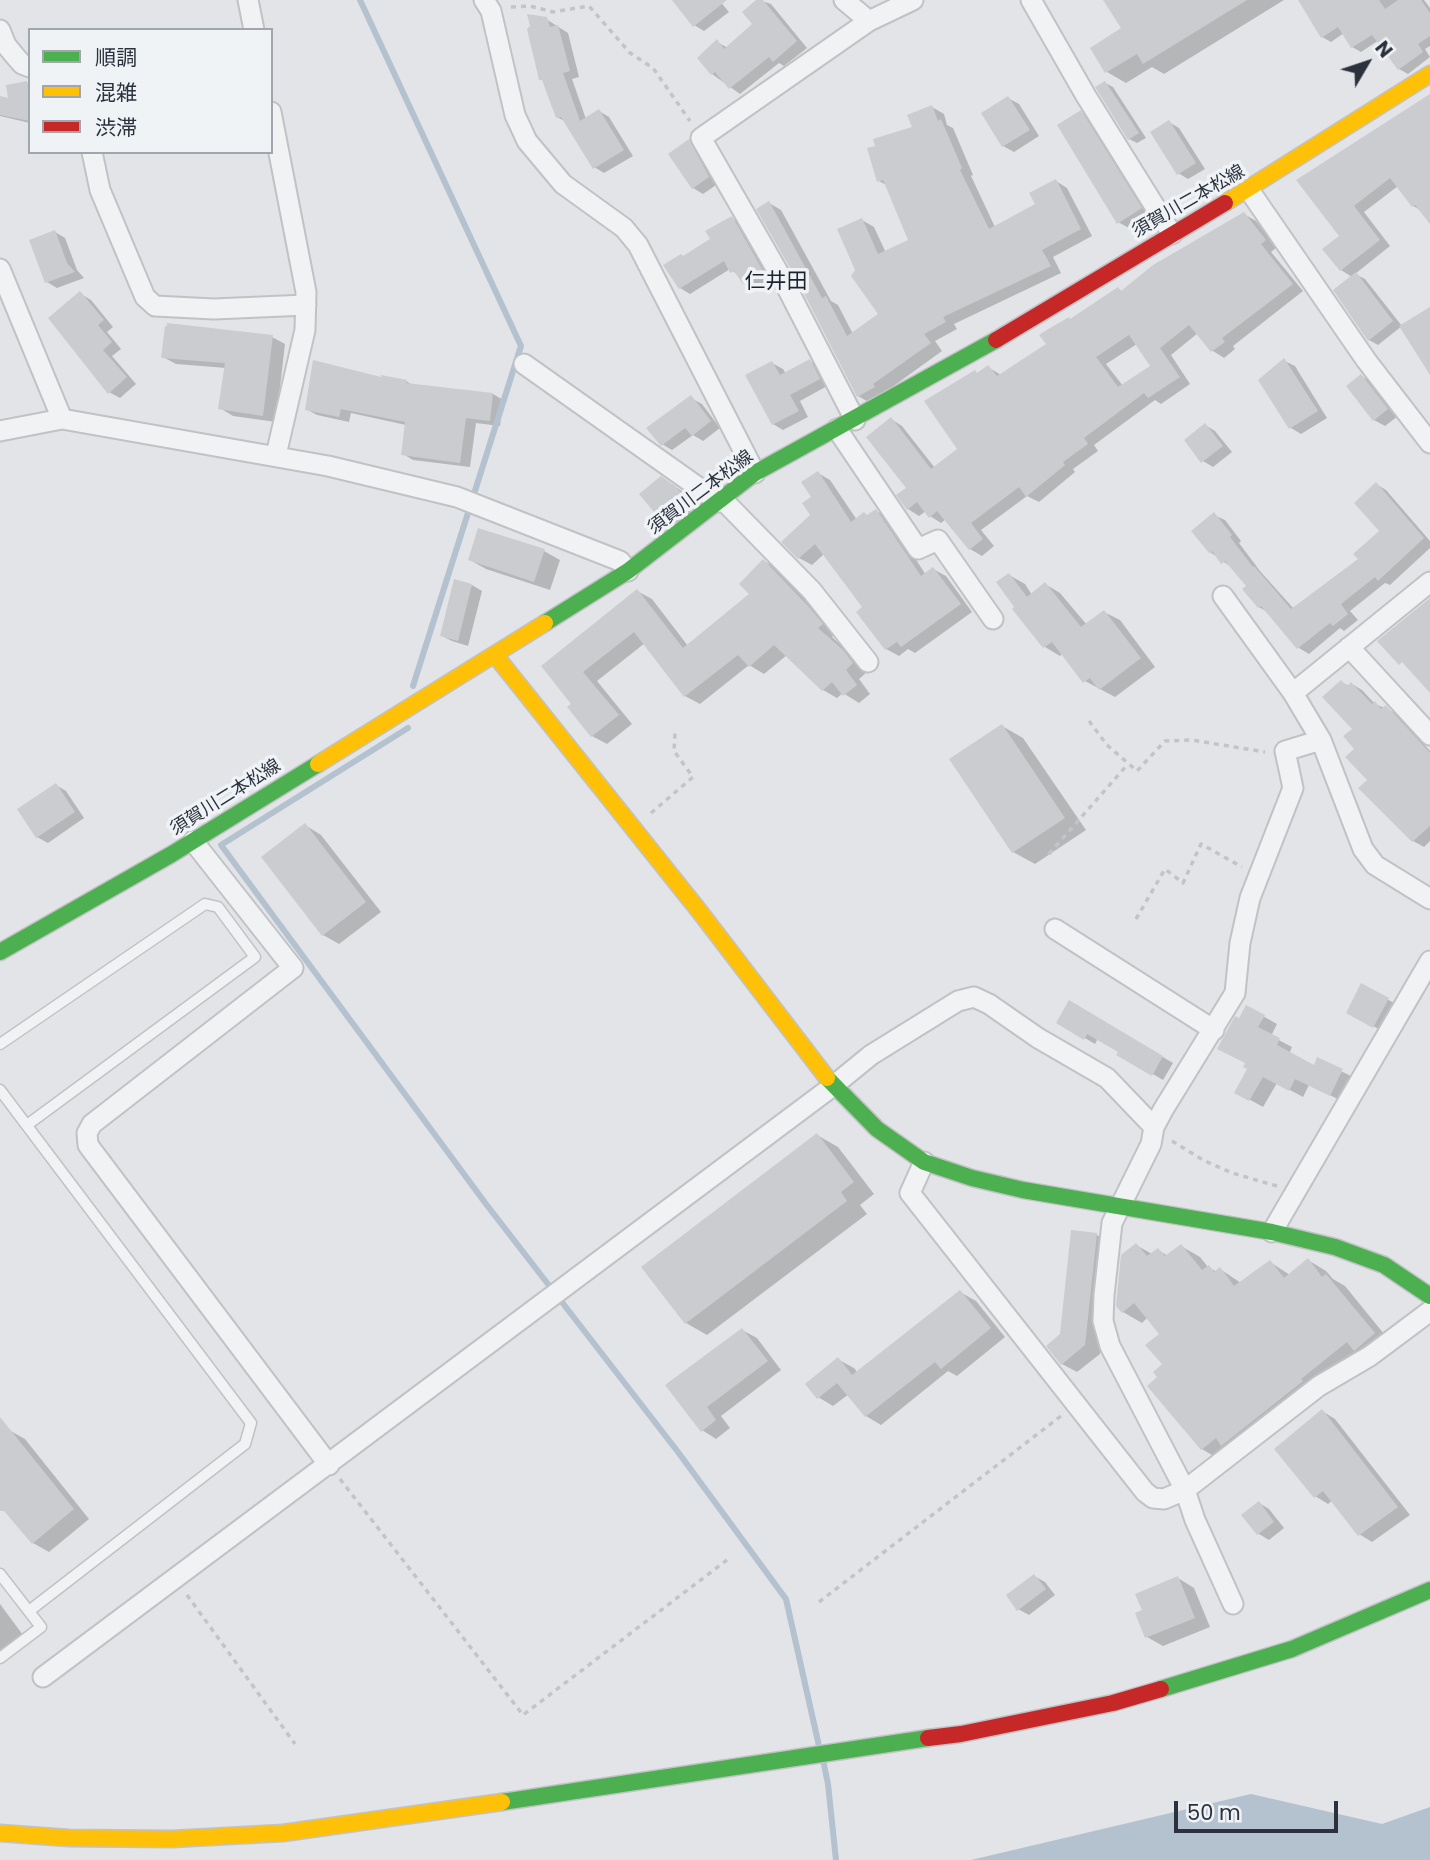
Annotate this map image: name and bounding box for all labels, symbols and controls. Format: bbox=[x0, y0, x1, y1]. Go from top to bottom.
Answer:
legend bbox=[28, 28, 273, 154]
north arrow bbox=[1332, 28, 1402, 98]
text: N bbox=[1369, 35, 1399, 64]
text: 順調 bbox=[95, 43, 137, 72]
text: 混雑 bbox=[95, 78, 137, 107]
text: 渋滞 bbox=[95, 113, 137, 142]
street label: 須賀川二本松線 bbox=[1129, 161, 1249, 243]
district label: 仁井田 bbox=[745, 270, 807, 296]
street label: 須賀川二本松線 bbox=[644, 446, 758, 540]
street label: 須賀川二本松線 bbox=[167, 755, 285, 841]
scale bar bbox=[1178, 1786, 1342, 1830]
text: 50 m bbox=[1187, 1798, 1241, 1827]

